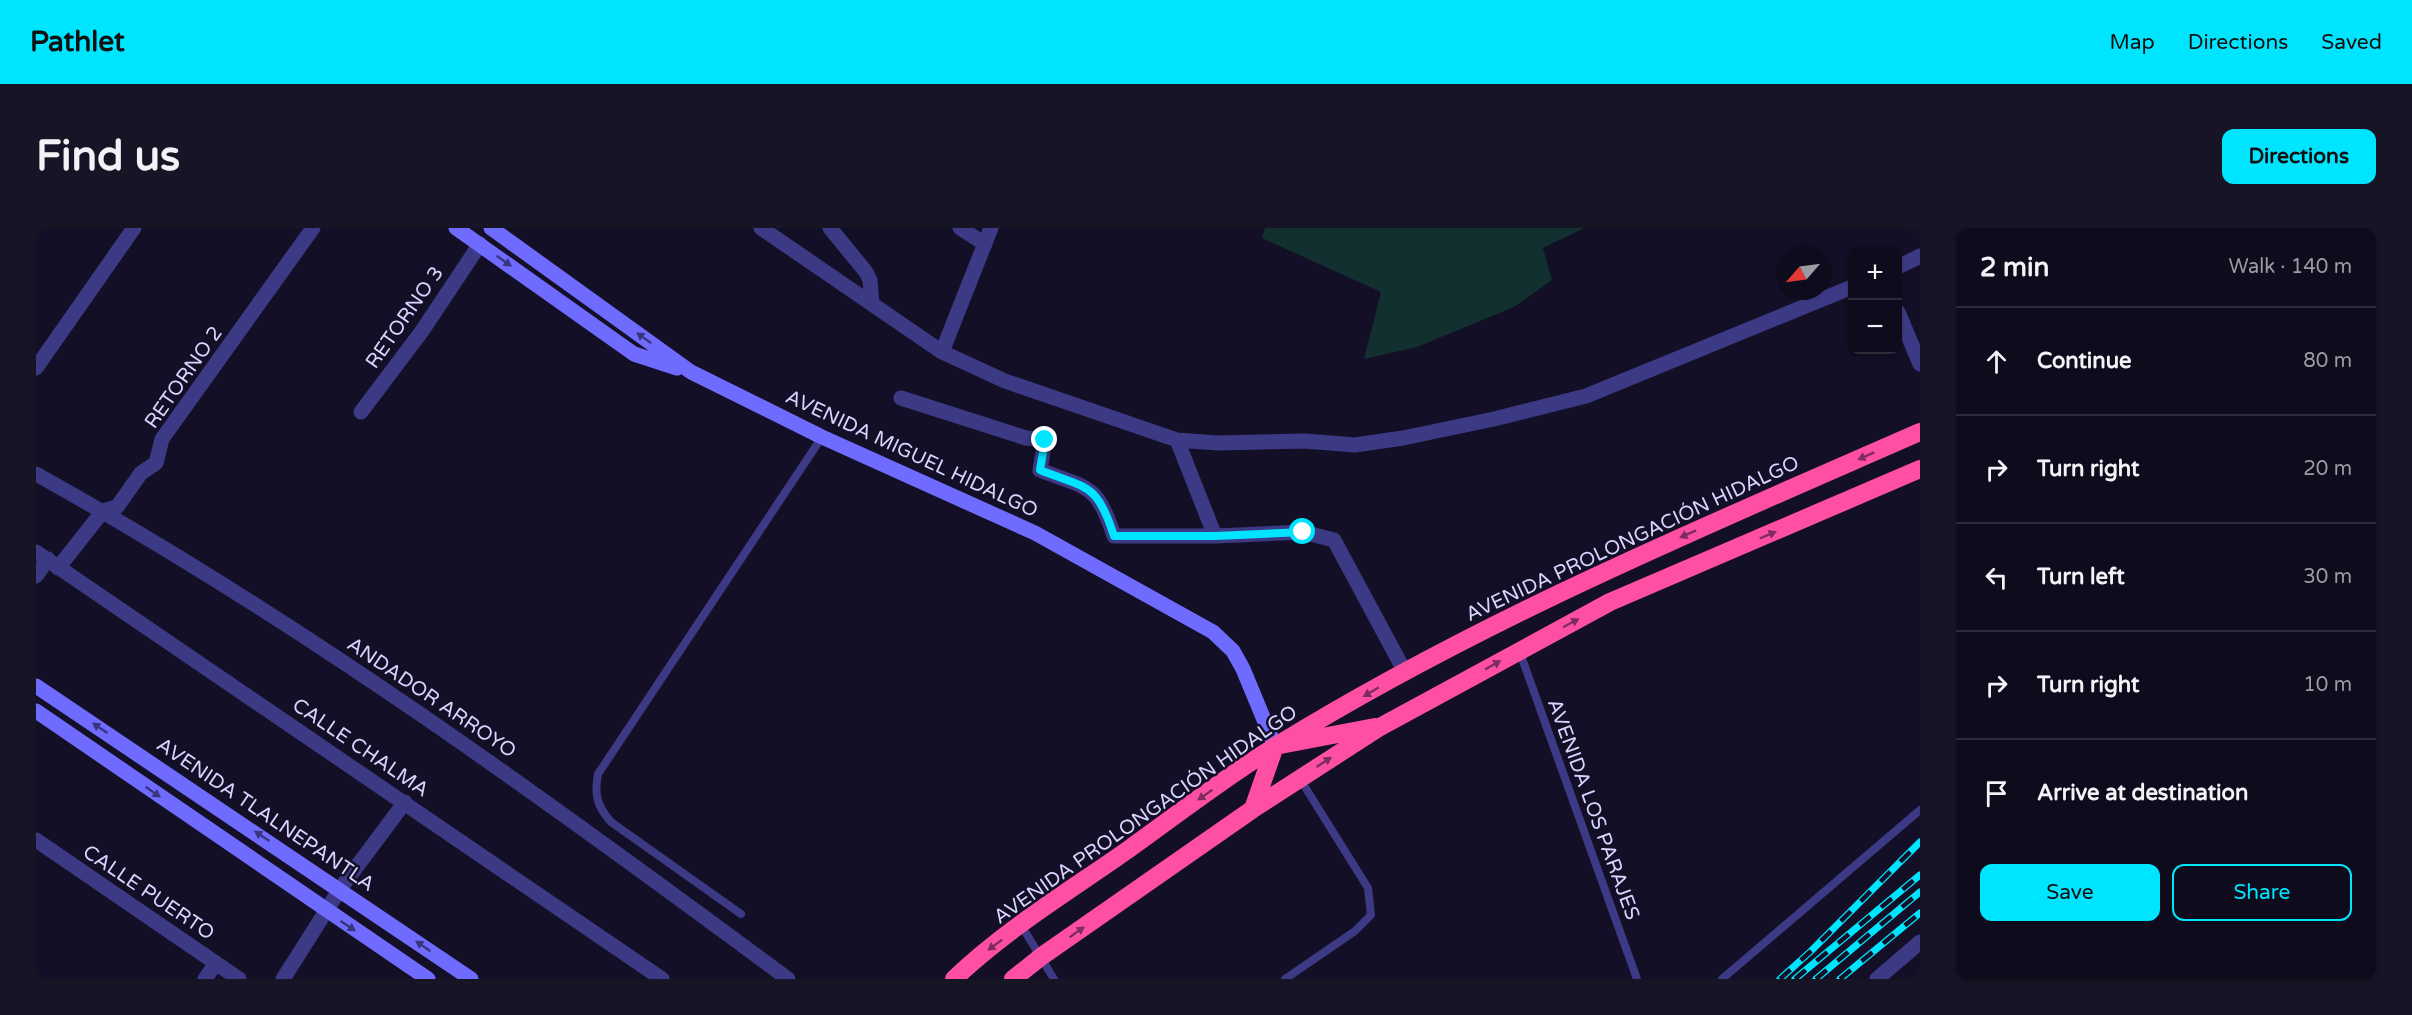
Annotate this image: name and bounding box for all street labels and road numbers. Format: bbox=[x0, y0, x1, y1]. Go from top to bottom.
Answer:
street label: RETORNO 3 bbox=[361, 262, 449, 373]
street label: RETORNO 2 bbox=[140, 322, 228, 433]
street label: AVENIDA MIGUEL HIDALGO bbox=[782, 385, 1041, 523]
street label: AVENIDA PROLONGACIÓN HIDALGO bbox=[1461, 450, 1803, 627]
street label: ANDADOR ARROYO bbox=[342, 632, 521, 763]
street label: CALLE CHALMA bbox=[288, 693, 433, 802]
street label: AVENIDA LOS PARAJES bbox=[1542, 695, 1644, 923]
street label: AVENIDA PROLONGACIÓN HIDALGO bbox=[989, 699, 1302, 929]
street label: AVENIDA TLALNEPANTLA bbox=[152, 733, 379, 897]
street label: CALLE PUERTO bbox=[78, 840, 219, 946]

